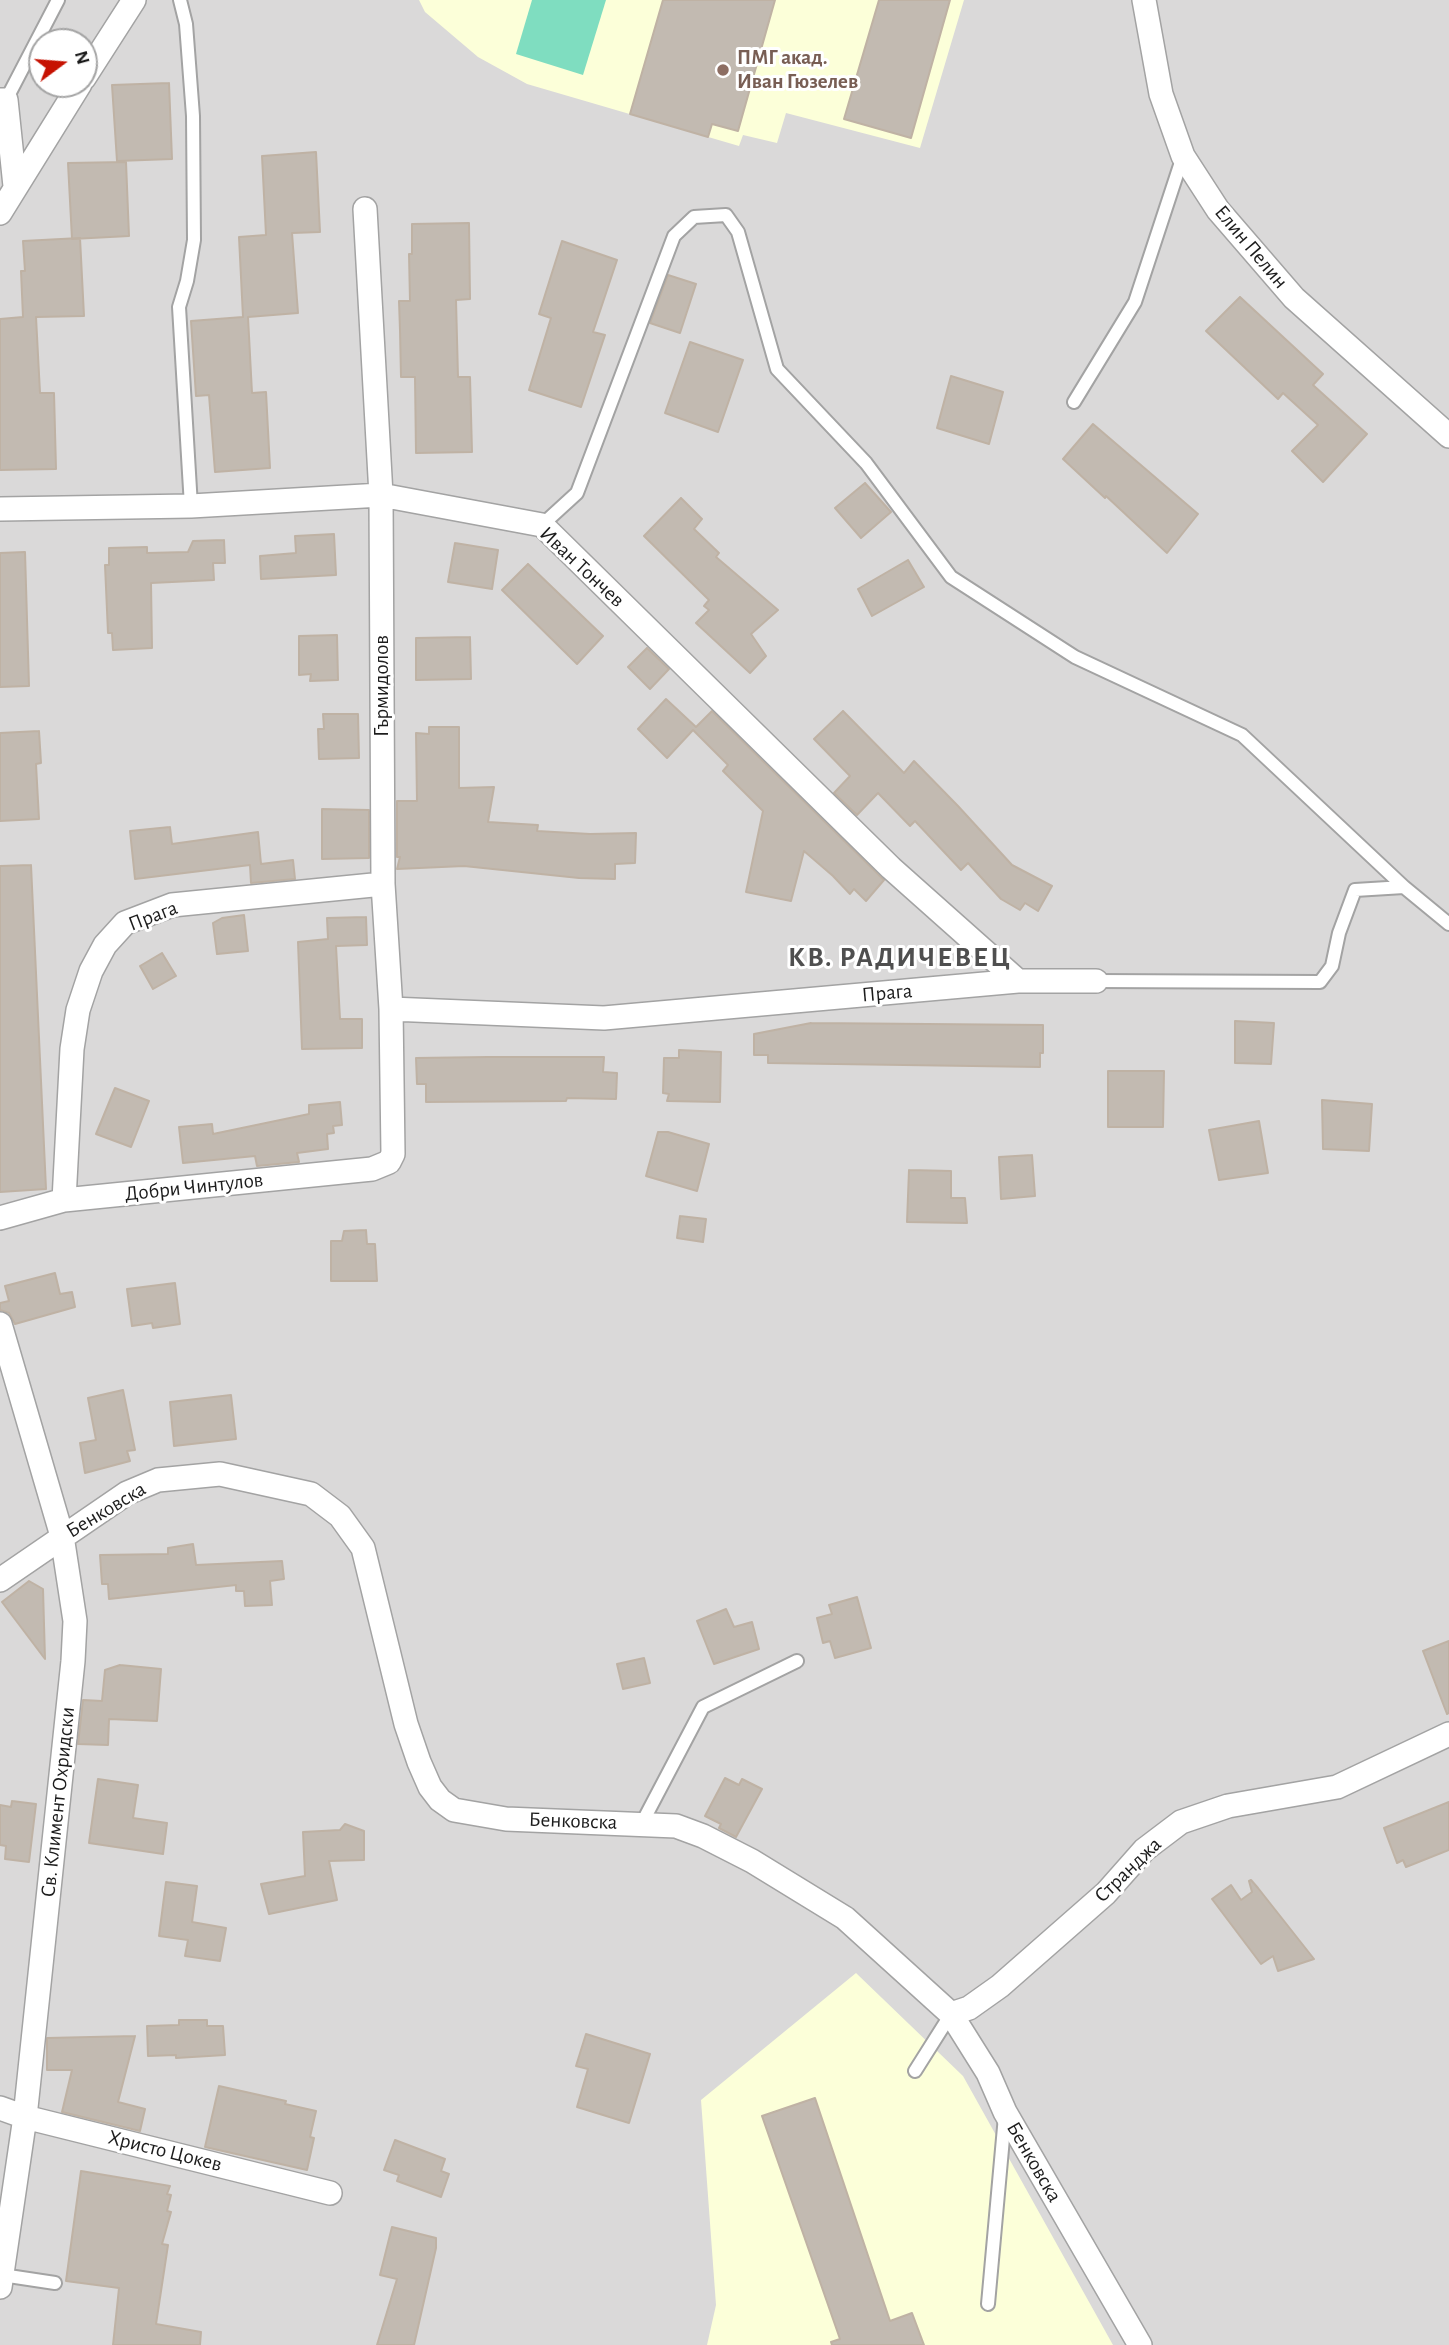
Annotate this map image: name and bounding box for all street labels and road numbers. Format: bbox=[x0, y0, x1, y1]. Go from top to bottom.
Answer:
street label: Елин Пелин bbox=[1209, 200, 1293, 294]
street label: Иван Тончев bbox=[534, 521, 630, 613]
street label: Гърмидолов bbox=[369, 635, 395, 737]
street label: Прага bbox=[125, 895, 181, 937]
street label: Прага bbox=[861, 978, 913, 1008]
street label: Добри Чинтулов bbox=[124, 1167, 264, 1207]
street label: Бенковска bbox=[61, 1476, 151, 1544]
street label: Св. Климент Охридски bbox=[35, 1706, 81, 1898]
street label: Бенковска bbox=[528, 1807, 618, 1835]
street label: Странджа bbox=[1089, 1832, 1167, 1908]
street label: Бенковска bbox=[1001, 2117, 1067, 2207]
street label: Христо Цокев bbox=[105, 2125, 225, 2177]

